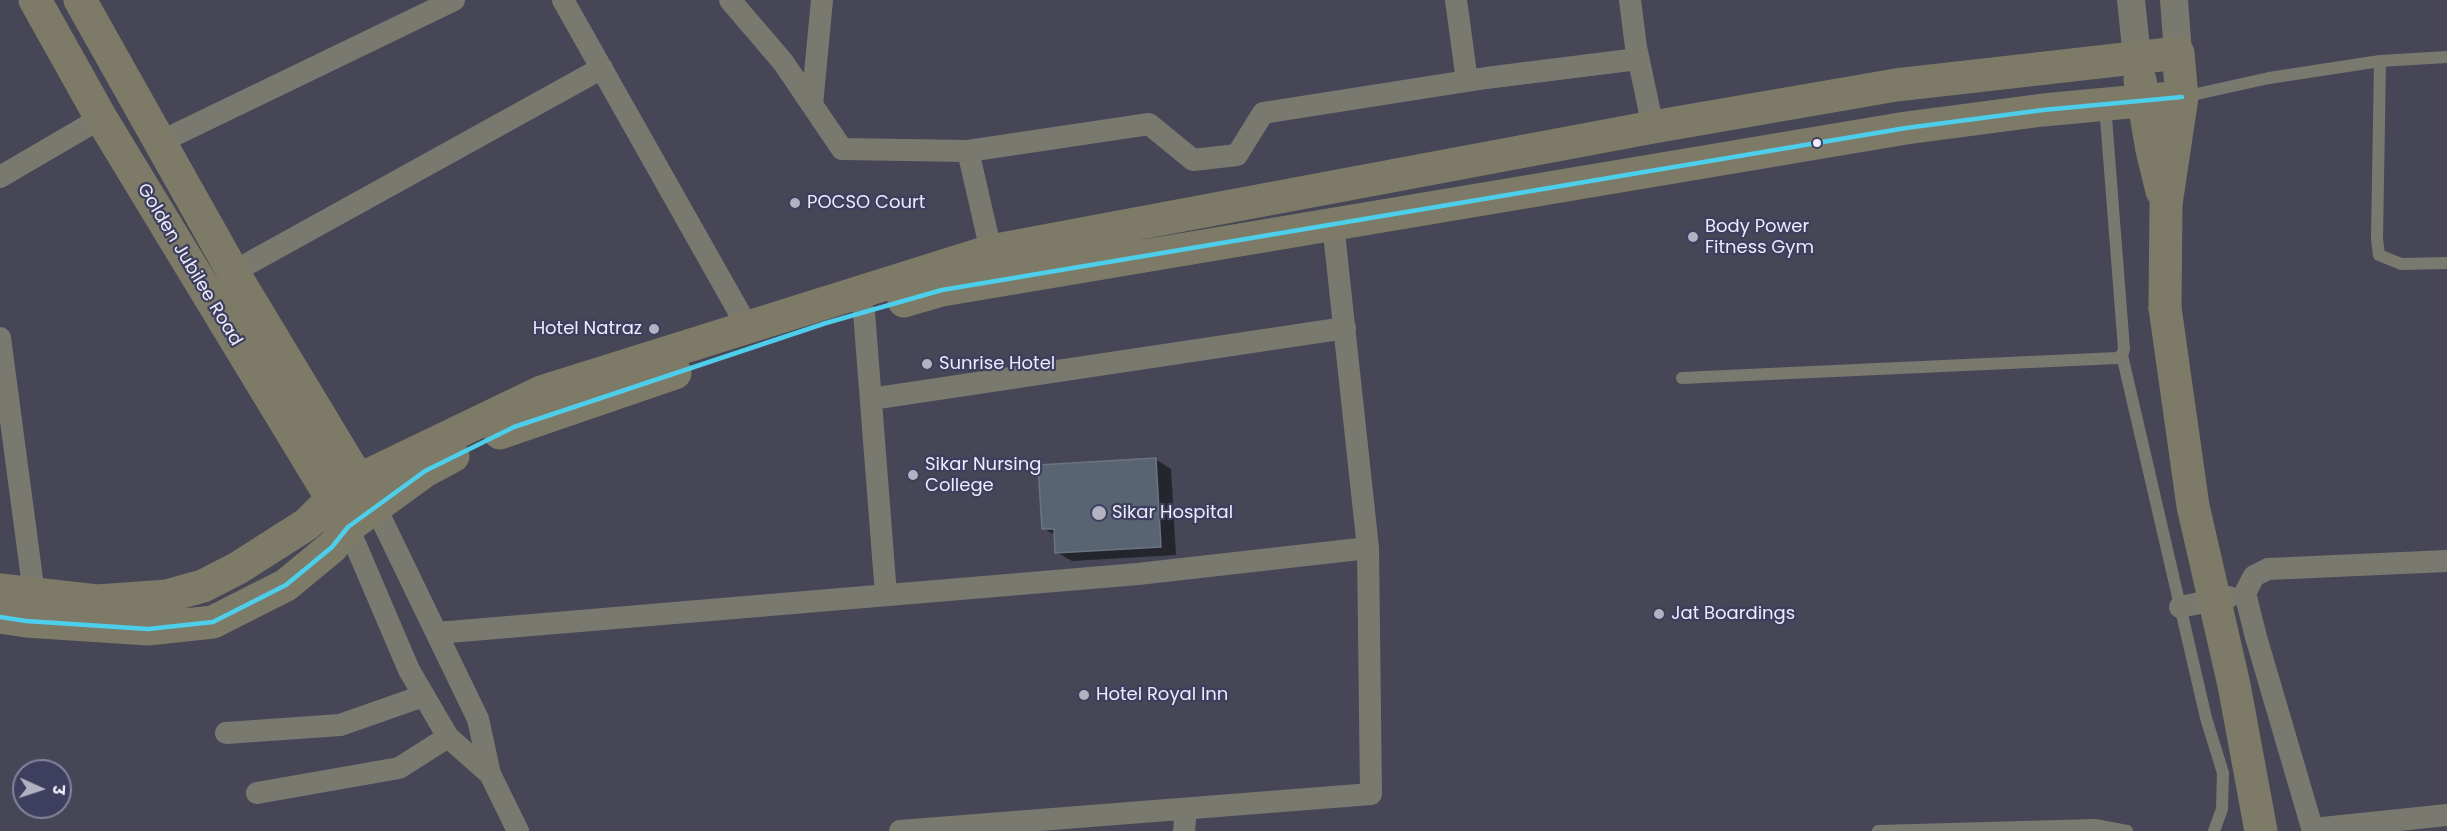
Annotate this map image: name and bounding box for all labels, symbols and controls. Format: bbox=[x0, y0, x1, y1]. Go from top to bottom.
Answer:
unlabelled marker bbox=[1811, 137, 1823, 149]
street label: Golden Jubilee Road bbox=[132, 180, 246, 350]
place label: POCSO Court bbox=[807, 192, 925, 214]
marker: POCSO Court bbox=[788, 196, 802, 210]
place label: Body Power Fitness Gym bbox=[1705, 216, 1814, 258]
marker: Body Power Fitness Gym bbox=[1686, 230, 1700, 244]
place label: Hotel Natraz bbox=[533, 318, 642, 340]
marker: Hotel Natraz bbox=[647, 322, 661, 336]
place label: Sunrise Hotel bbox=[939, 353, 1055, 375]
marker: Sunrise Hotel bbox=[920, 357, 934, 371]
place label: Sikar Nursing College bbox=[925, 454, 1041, 496]
marker: Sikar Nursing College bbox=[906, 468, 920, 482]
place label: Sikar Hospital bbox=[1112, 502, 1233, 524]
marker: Sikar Hospital bbox=[1090, 504, 1108, 522]
place label: Jat Boardings bbox=[1671, 603, 1795, 625]
marker: Jat Boardings bbox=[1652, 607, 1666, 621]
place label: Hotel Royal Inn bbox=[1096, 684, 1228, 706]
marker: Hotel Royal Inn bbox=[1077, 688, 1091, 702]
north arrow bbox=[12, 759, 72, 819]
text: उ bbox=[47, 785, 70, 795]

